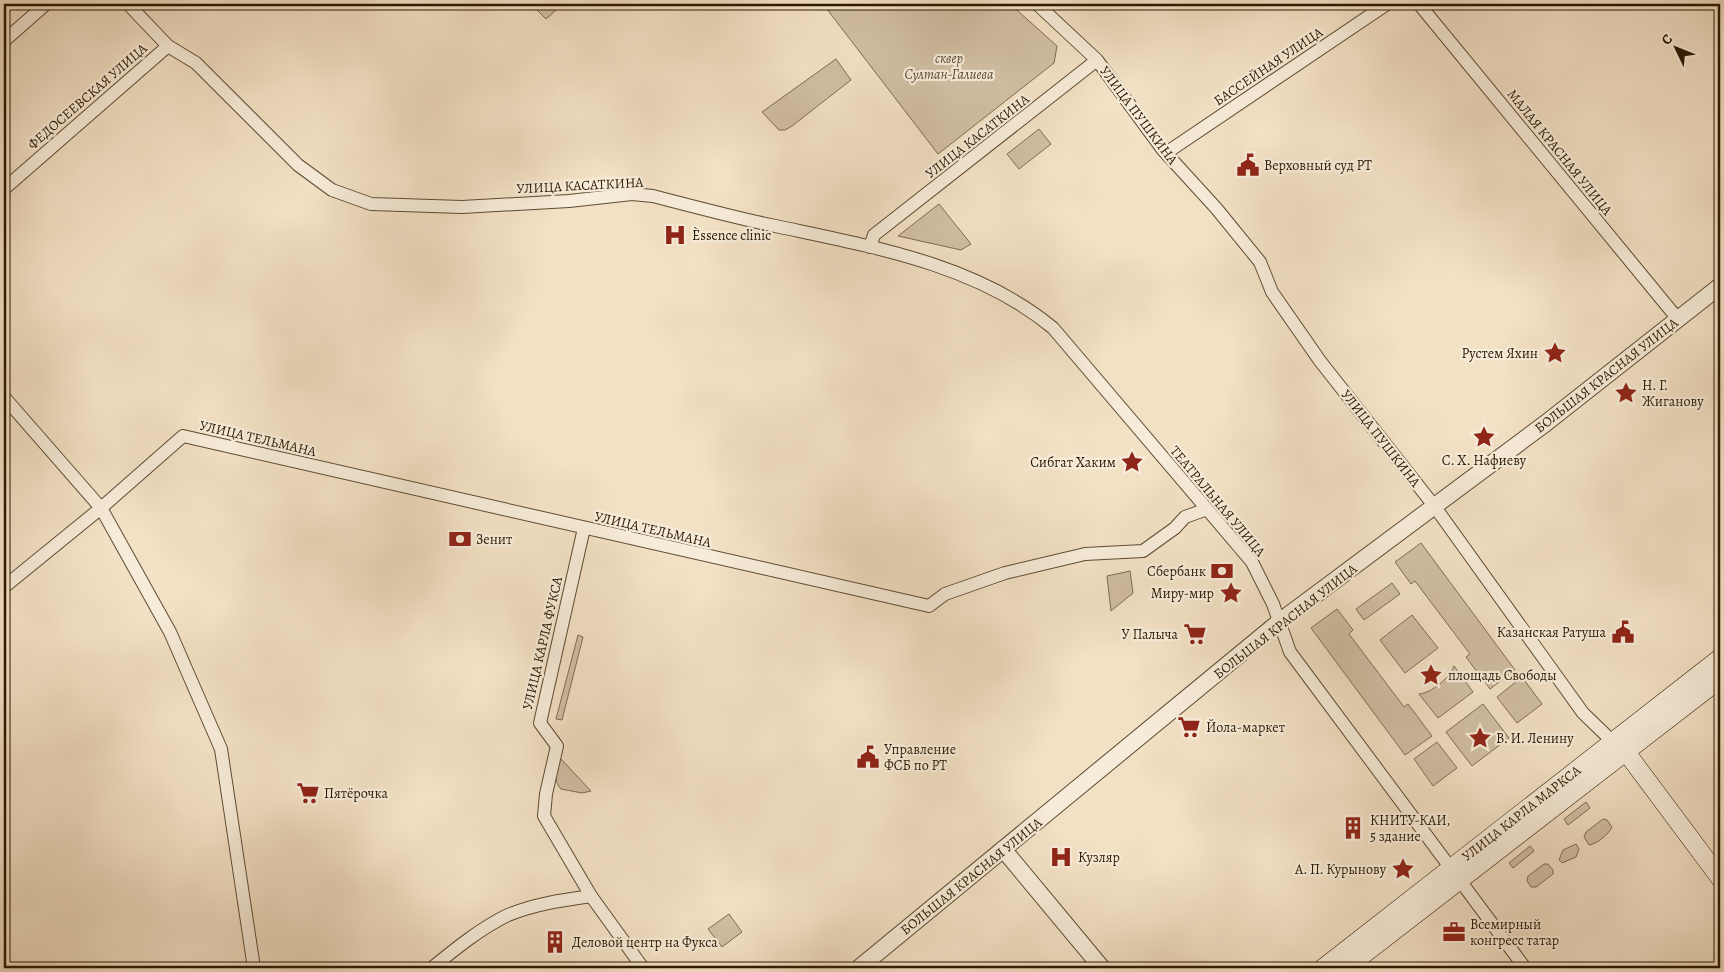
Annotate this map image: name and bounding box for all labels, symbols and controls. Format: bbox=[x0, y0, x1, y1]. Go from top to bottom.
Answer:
street label: БАССЕЙНАЯ УЛИЦА bbox=[1210, 22, 1327, 110]
north arrow bbox=[1652, 22, 1702, 72]
text: С bbox=[1657, 30, 1677, 49]
street label: ФЕДОСЕЕВСКАЯ УЛИЦА bbox=[23, 39, 152, 154]
park label: сквер Султан-Галиева bbox=[905, 49, 994, 84]
street label: УЛИЦА ПУШКИНА bbox=[1095, 62, 1183, 169]
street label: МАЛАЯ КРАСНАЯ УЛИЦА bbox=[1503, 85, 1617, 220]
street label: УЛИЦА КАСАТКИНА bbox=[921, 89, 1034, 183]
public building icon: Верховный суд РТ bbox=[1235, 152, 1261, 178]
place label: Верховный суд РТ bbox=[1264, 156, 1372, 175]
street label: УЛИЦА КАСАТКИНА bbox=[516, 173, 645, 198]
hospital icon: Èssence clinic bbox=[662, 222, 688, 248]
place label: Èssence clinic bbox=[692, 226, 771, 245]
street label: БОЛЬШАЯ КРАСНАЯ УЛИЦА bbox=[1531, 313, 1683, 437]
place icon: Рустем Яхин bbox=[1542, 340, 1568, 366]
place label: Рустем Яхин bbox=[1461, 344, 1538, 363]
place label: Н. Г. Жиганову bbox=[1642, 376, 1704, 411]
place icon: Н. Г. Жиганову bbox=[1613, 380, 1639, 406]
street label: УЛИЦА ПУШКИНА bbox=[1336, 386, 1425, 492]
street label: УЛИЦА ТЕЛЬМАНА bbox=[198, 416, 319, 461]
place icon: С. Х. Нафиеву bbox=[1471, 424, 1497, 450]
street label: ТЕАТРАЛЬНАЯ УЛИЦА bbox=[1166, 442, 1270, 561]
place icon: Сибгат Хаким bbox=[1119, 449, 1145, 475]
place label: С. Х. Нафиеву bbox=[1442, 451, 1527, 470]
place label: Сибгат Хаким bbox=[1030, 453, 1116, 472]
street label: УЛИЦА ТЕЛЬМАНА bbox=[593, 507, 714, 552]
bank icon: Зенит bbox=[447, 526, 473, 552]
place label: Зенит bbox=[476, 530, 512, 549]
bank icon: Сбербанк bbox=[1209, 558, 1235, 584]
street label: БОЛЬШАЯ КРАСНАЯ УЛИЦА bbox=[1210, 559, 1362, 683]
place label: Сбербанк bbox=[1147, 562, 1206, 581]
street label: УЛИЦА КАРЛА ФУКСА bbox=[518, 574, 567, 712]
place icon: Миру-мир bbox=[1218, 580, 1244, 606]
place label: Миру-мир bbox=[1151, 584, 1214, 603]
public building icon: Казанская Ратуша bbox=[1610, 619, 1636, 645]
supermarket icon: У Палыча bbox=[1182, 621, 1208, 647]
place label: Казанская Ратуша bbox=[1497, 623, 1607, 642]
place label: У Палыча bbox=[1122, 625, 1179, 644]
place icon: площадь Свободы bbox=[1418, 662, 1444, 688]
place label: площадь Свободы bbox=[1448, 666, 1557, 685]
supermarket icon: Йола-маркет bbox=[1176, 714, 1202, 740]
place label: Йола-маркет bbox=[1206, 718, 1285, 737]
place icon: В. И. Ленину bbox=[1467, 725, 1493, 751]
place label: В. И. Ленину bbox=[1496, 729, 1574, 748]
place label: Управление ФСБ по РТ bbox=[884, 740, 956, 775]
public building icon: Управление ФСБ по РТ bbox=[855, 744, 881, 770]
street label: УЛИЦА КАРЛА МАРКСА bbox=[1458, 760, 1585, 866]
supermarket icon: Пятёрочка bbox=[295, 780, 321, 806]
place label: Пятёрочка bbox=[324, 784, 388, 803]
place label: КНИТУ-КАИ, 5 здание bbox=[1370, 811, 1450, 846]
street label: БОЛЬШАЯ КРАСНАЯ УЛИЦА bbox=[897, 813, 1047, 939]
building icon: КНИТУ-КАИ, 5 здание bbox=[1340, 815, 1366, 841]
hospital icon: Кузляр bbox=[1048, 844, 1074, 870]
place label: Кузляр bbox=[1078, 848, 1120, 867]
place icon: А. П. Курынову bbox=[1390, 856, 1416, 882]
place label: А. П. Курынову bbox=[1294, 860, 1387, 879]
place label: Всемирный конгресс татар bbox=[1470, 915, 1559, 950]
office icon: Всемирный конгресс татар bbox=[1441, 919, 1467, 945]
building icon: Деловой центр на Фукса bbox=[542, 929, 568, 955]
place label: Деловой центр на Фукса bbox=[572, 933, 718, 952]

